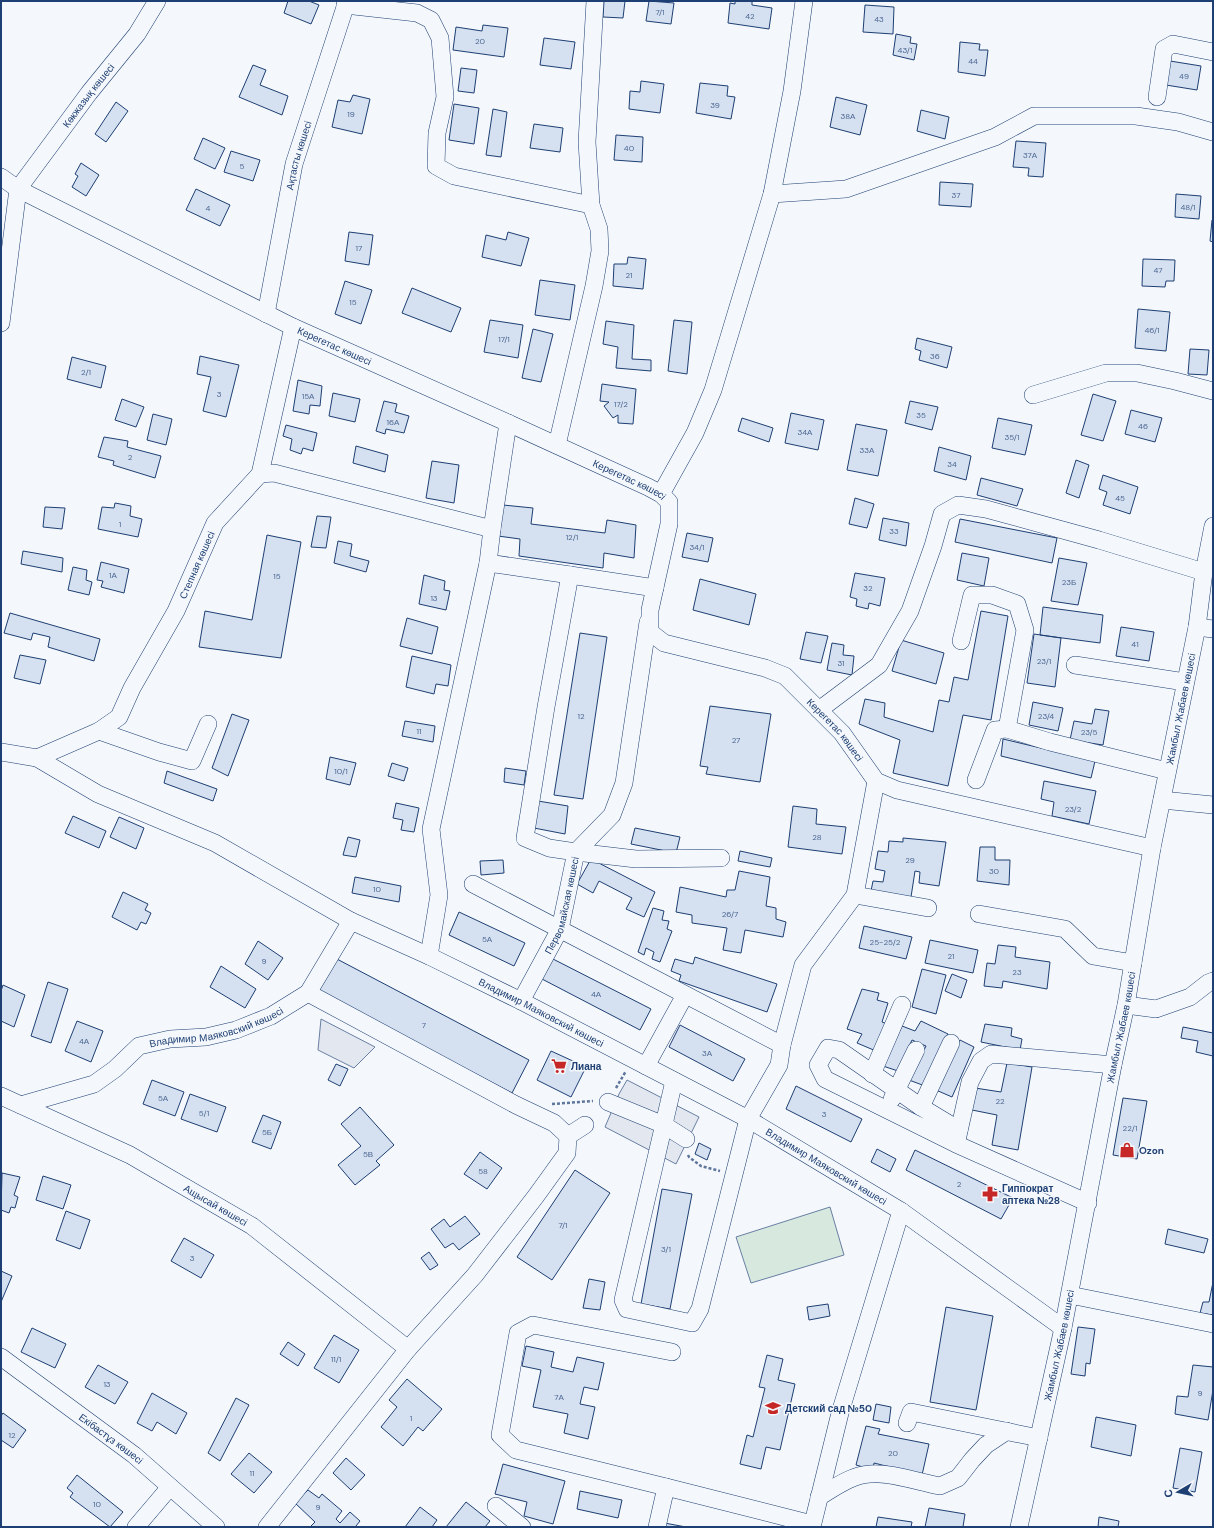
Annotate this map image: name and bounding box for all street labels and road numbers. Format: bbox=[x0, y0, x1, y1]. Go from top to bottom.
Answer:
street label: Көкжазық көшесі bbox=[59, 61, 117, 130]
street label: Ақтасты көшесі bbox=[283, 119, 314, 191]
street label: Керегетас көшесі bbox=[296, 323, 374, 368]
street label: Керегетас көшесі bbox=[591, 456, 669, 502]
street label: Степная көшесі bbox=[176, 529, 217, 601]
street label: Жамбыл Жабаев көшесі bbox=[1163, 652, 1198, 766]
street label: Керегетас көшесі bbox=[804, 695, 866, 764]
street label: Первомайская көшесі bbox=[541, 856, 581, 956]
street label: Жамбыл Жабаев көшесі bbox=[1103, 971, 1138, 1084]
street label: Владимир Маяковский көшесі bbox=[477, 975, 606, 1050]
street label: Владимир Маяковский көшесі bbox=[148, 1004, 286, 1050]
street label: Владимир Маяковский көшесі bbox=[764, 1125, 889, 1208]
street label: Ащысай көшесі bbox=[181, 1181, 250, 1229]
street label: Жамбыл Жабаев көшесі bbox=[1041, 1289, 1077, 1402]
street label: Екібастұз көшесі bbox=[76, 1410, 146, 1467]

